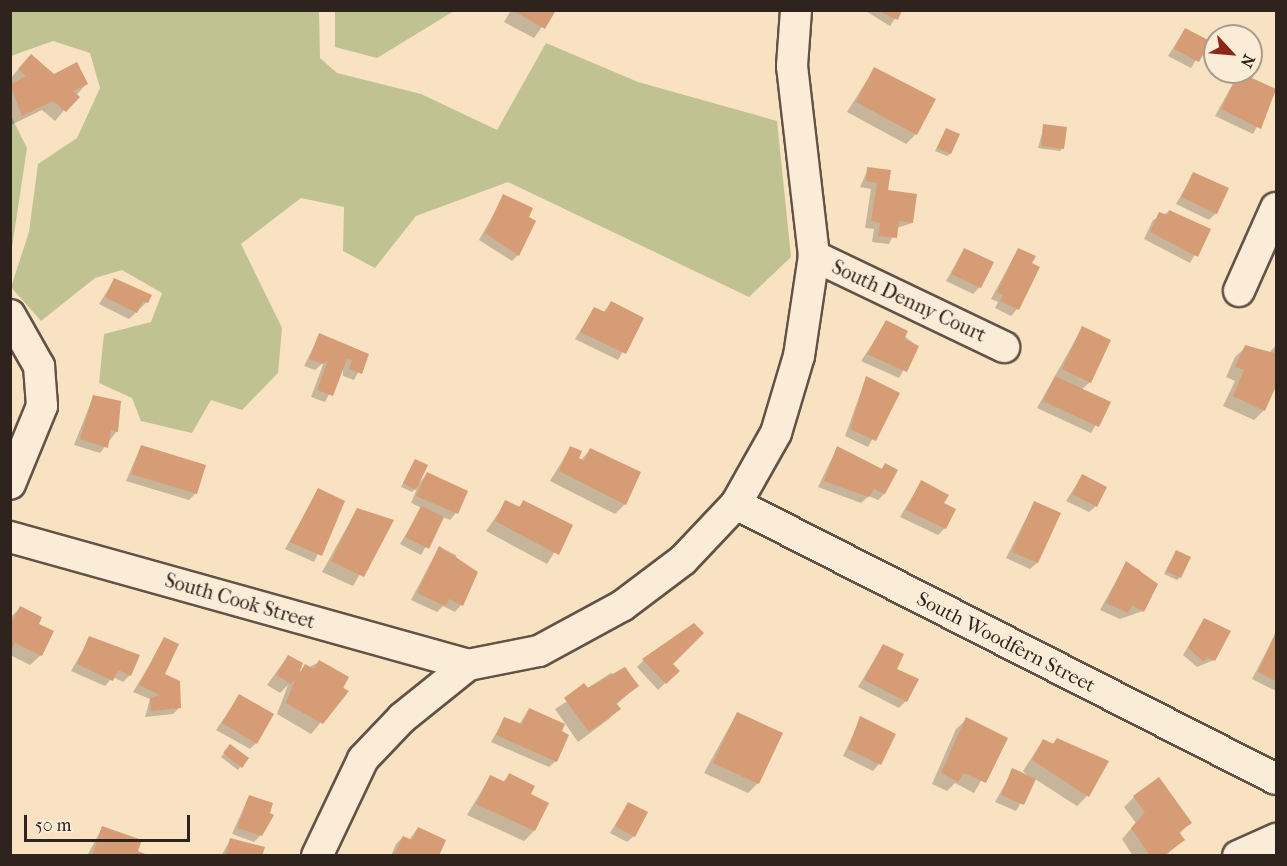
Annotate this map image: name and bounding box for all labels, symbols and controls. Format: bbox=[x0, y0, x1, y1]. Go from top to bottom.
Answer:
north arrow bbox=[1203, 24, 1263, 84]
text: N bbox=[1237, 52, 1259, 71]
street label: South Denny Court bbox=[828, 255, 990, 347]
street label: South Cook Street bbox=[162, 568, 318, 634]
street label: South Woodfern Street bbox=[913, 587, 1099, 697]
scale bar bbox=[27, 803, 194, 841]
text: 50 m bbox=[35, 815, 71, 836]

